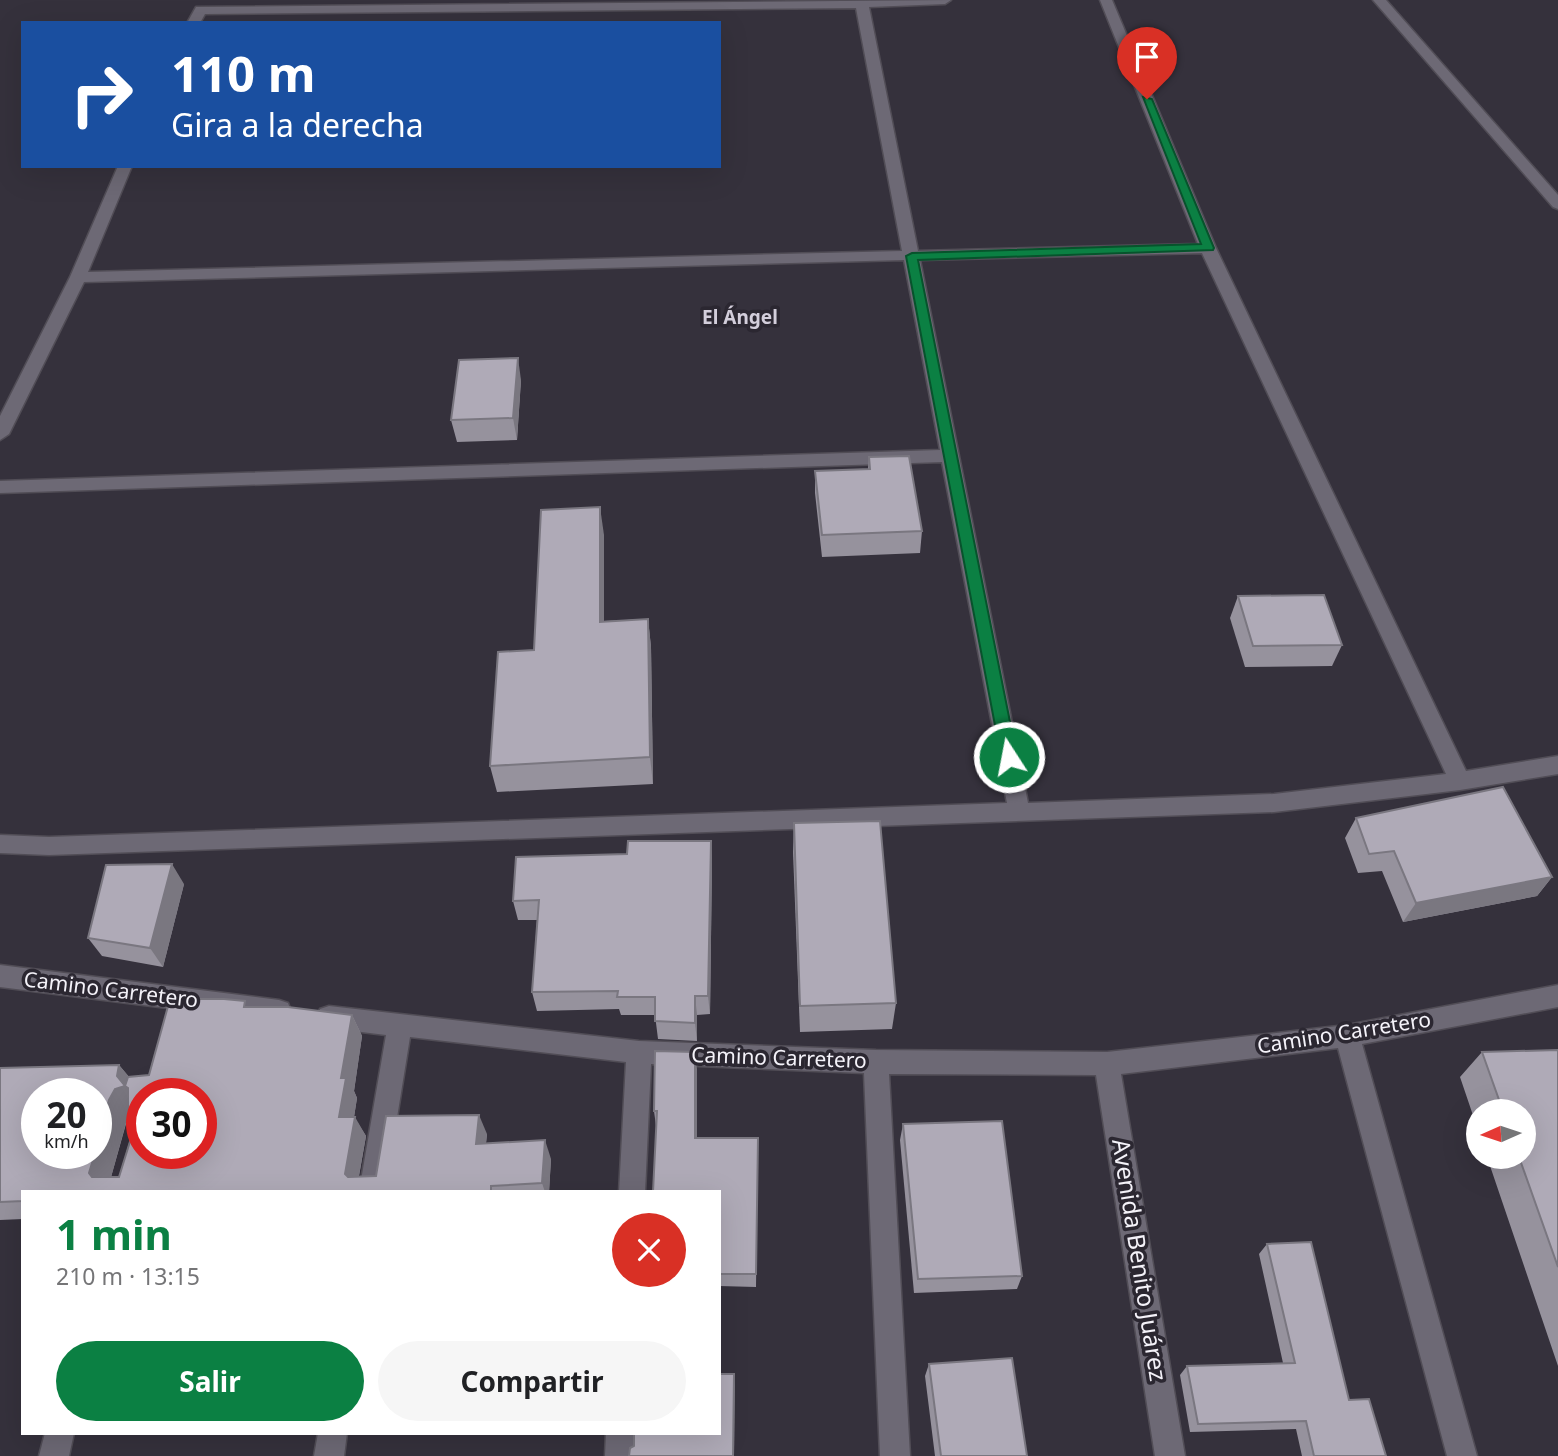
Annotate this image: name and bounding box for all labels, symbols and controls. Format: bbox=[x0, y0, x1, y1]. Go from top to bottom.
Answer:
pin bbox=[1117, 27, 1177, 99]
icon: arrive bbox=[1128, 38, 1166, 76]
text: 110 m bbox=[171, 40, 316, 106]
icon: right bbox=[56, 49, 147, 140]
text: Gira a la derecha bbox=[171, 103, 424, 146]
district label: El Ángel bbox=[702, 304, 778, 330]
position arrow bbox=[972, 720, 1046, 794]
street label: Camino Carretero bbox=[22, 964, 200, 1014]
street label: Camino Carretero bbox=[1255, 1004, 1433, 1060]
street label: Camino Carretero bbox=[691, 1040, 867, 1074]
speed limit sign: 30 bbox=[126, 1078, 217, 1169]
text: 20 bbox=[46, 1091, 87, 1138]
north arrow bbox=[1466, 1099, 1536, 1169]
map controls bbox=[1466, 1099, 1536, 1169]
text: km/h bbox=[44, 1129, 89, 1153]
street label: Avenida Benito Juárez bbox=[1105, 1136, 1176, 1383]
text: 1 min bbox=[56, 1205, 172, 1262]
button: close bbox=[612, 1213, 686, 1287]
text: 210 m · 13:15 bbox=[56, 1260, 200, 1292]
button: Salir bbox=[56, 1341, 364, 1421]
button: Compartir bbox=[378, 1341, 686, 1421]

